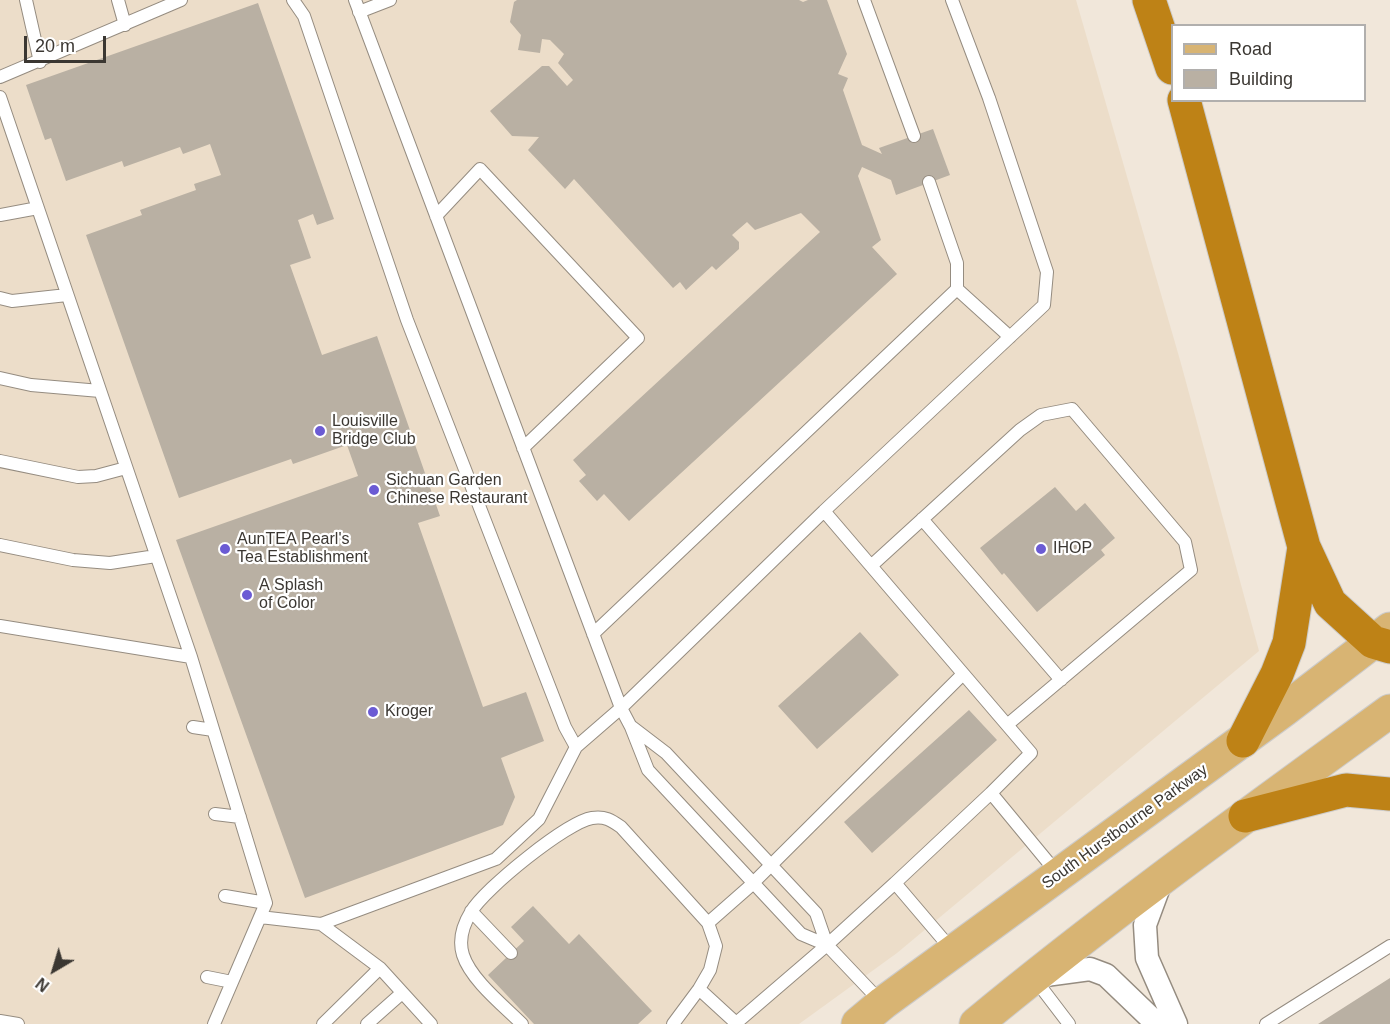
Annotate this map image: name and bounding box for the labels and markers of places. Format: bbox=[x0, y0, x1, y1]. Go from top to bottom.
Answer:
place label: Louisville Bridge Club bbox=[332, 412, 416, 450]
marker: Louisville Bridge Club bbox=[313, 424, 327, 438]
place label: Sichuan Garden Chinese Restaurant bbox=[386, 471, 527, 509]
marker: Sichuan Garden Chinese Restaurant bbox=[367, 483, 381, 497]
place label: AunTEA Pearl's Tea Establishment bbox=[237, 530, 368, 568]
place label: IHOP bbox=[1053, 539, 1092, 559]
marker: AunTEA Pearl's Tea Establishment bbox=[218, 542, 232, 556]
marker: IHOP bbox=[1034, 542, 1048, 556]
place label: A Splash of Color bbox=[259, 576, 323, 614]
marker: A Splash of Color bbox=[240, 588, 254, 602]
place label: Kroger bbox=[385, 702, 433, 722]
marker: Kroger bbox=[366, 705, 380, 719]

